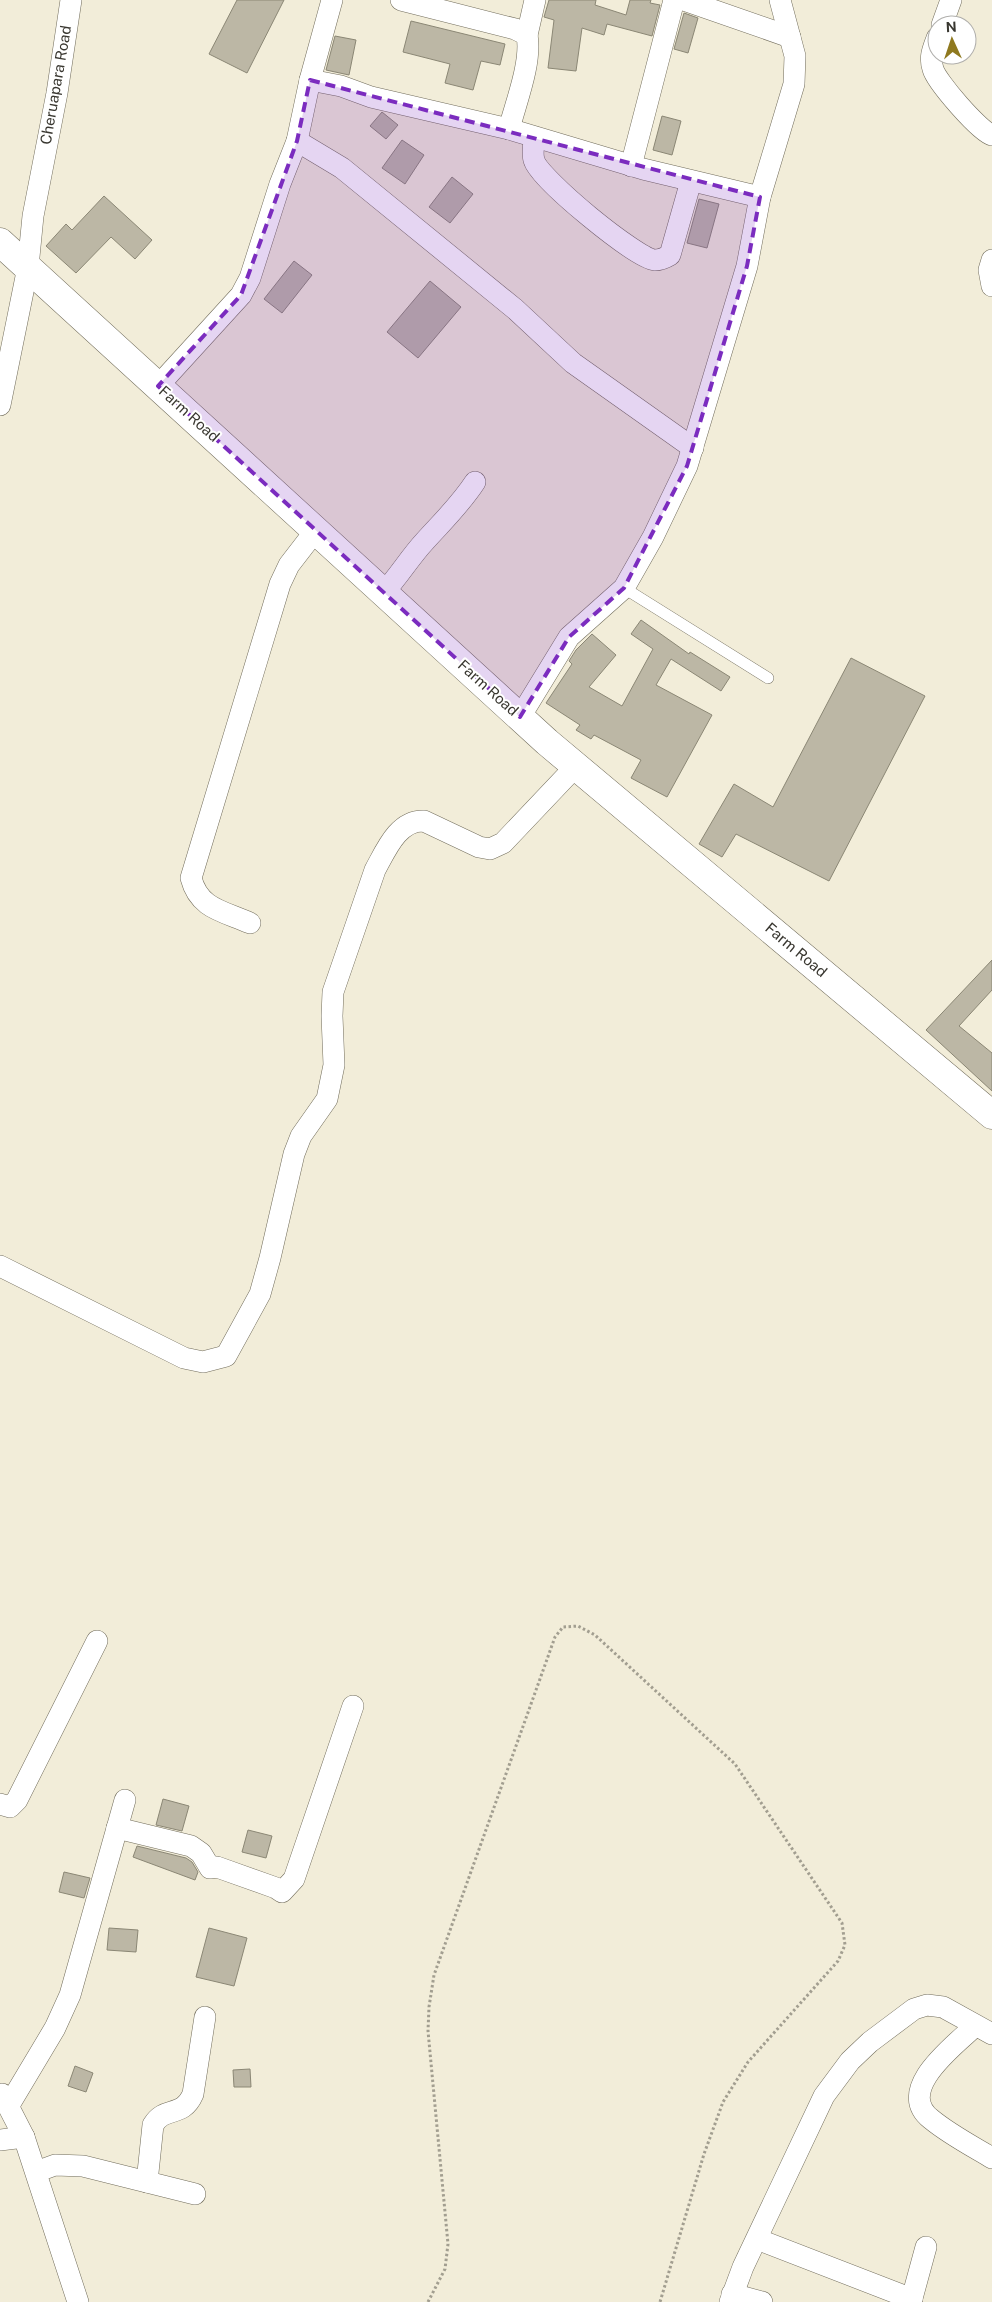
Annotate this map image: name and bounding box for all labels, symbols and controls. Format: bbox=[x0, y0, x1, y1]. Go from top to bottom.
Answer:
north arrow bbox=[927, 15, 977, 65]
text: N bbox=[945, 19, 957, 35]
street label: Cheruapara Road bbox=[37, 24, 74, 146]
street label: Farm Road bbox=[156, 382, 223, 445]
street label: Farm Road bbox=[455, 656, 522, 719]
street label: Farm Road bbox=[762, 919, 831, 980]

